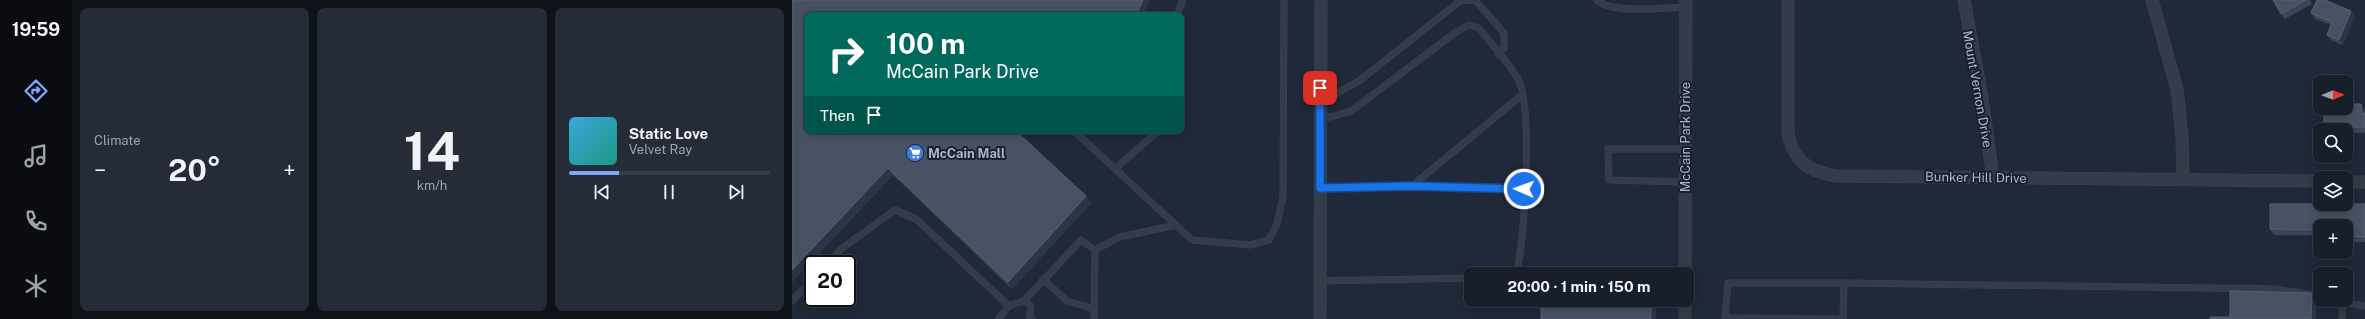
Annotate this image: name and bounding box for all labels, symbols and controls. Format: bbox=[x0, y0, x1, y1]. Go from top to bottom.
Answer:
text: 19:59 bbox=[12, 19, 60, 40]
text: 100 m bbox=[886, 27, 965, 60]
icon: right bbox=[820, 28, 872, 80]
street label: Mount Vernon Drive bbox=[1960, 29, 1995, 149]
text: McCain Park Drive bbox=[886, 61, 1039, 82]
pin bbox=[1303, 71, 1337, 105]
north arrow bbox=[2313, 75, 2353, 115]
map controls bbox=[2313, 75, 2353, 307]
icon: directions bbox=[22, 77, 50, 105]
icon: arrive bbox=[1309, 77, 1331, 99]
street label: McCain Park Drive bbox=[1678, 82, 1693, 192]
icon: arrive bbox=[863, 104, 885, 126]
text: Then bbox=[820, 107, 855, 124]
text: 14 bbox=[404, 121, 460, 182]
button: search bbox=[2313, 123, 2353, 163]
text: Static Love bbox=[629, 125, 708, 142]
text: Climate bbox=[94, 133, 141, 148]
icon: music bbox=[22, 142, 50, 170]
text: Velvet Ray bbox=[629, 142, 692, 157]
supermarket icon: McCain Mall bbox=[905, 143, 925, 163]
place label: McCain Mall bbox=[928, 146, 1005, 161]
text: 20° bbox=[168, 152, 221, 188]
text: − bbox=[94, 157, 106, 183]
text: + bbox=[283, 157, 295, 183]
position arrow bbox=[1503, 168, 1545, 210]
street label: Bunker Hill Drive bbox=[1925, 169, 2027, 186]
button: layers bbox=[2313, 171, 2353, 211]
text: km/h bbox=[417, 178, 447, 193]
icon: previous bbox=[591, 181, 613, 203]
icon: pause bbox=[658, 181, 680, 203]
icon: next bbox=[725, 181, 747, 203]
icon: phone bbox=[22, 207, 50, 235]
button: + bbox=[2313, 219, 2353, 259]
speed limit sign: 20 bbox=[804, 255, 856, 307]
button: − bbox=[2313, 267, 2353, 307]
icon: climate bbox=[22, 272, 50, 300]
text: 20:00 · 1 min · 150 m bbox=[1508, 278, 1650, 295]

